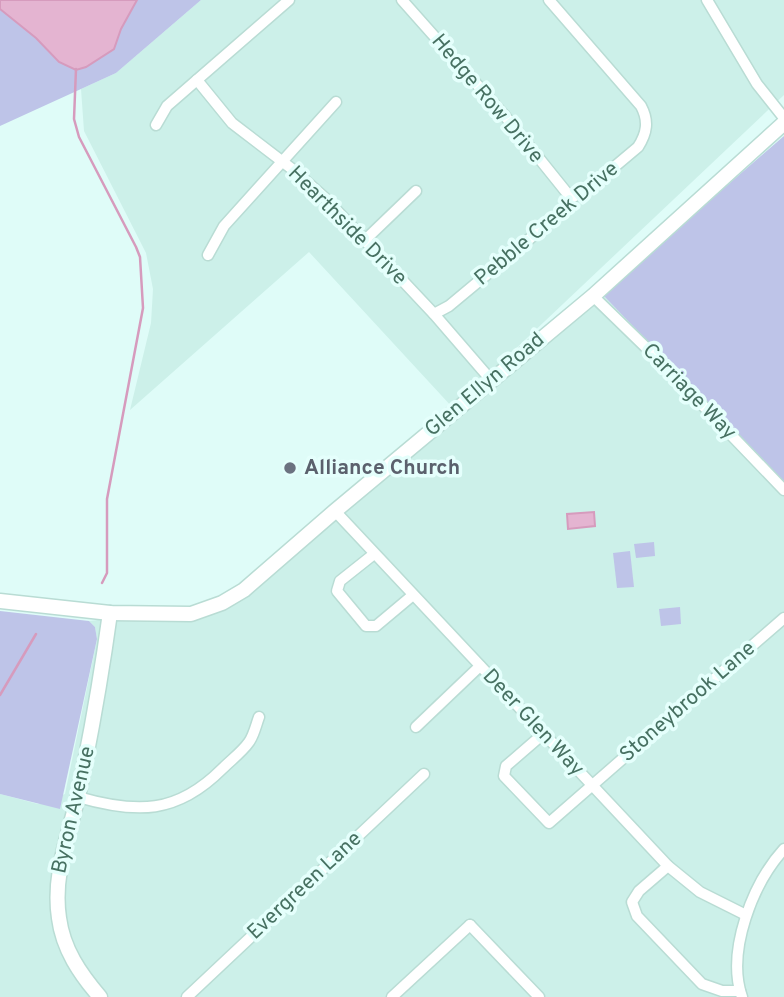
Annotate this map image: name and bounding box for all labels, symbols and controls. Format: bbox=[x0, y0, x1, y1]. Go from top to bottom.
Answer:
street label: Hedge Row Drive bbox=[425, 29, 549, 169]
street label: Pebble Creek Drive bbox=[469, 156, 625, 292]
street label: Hearthside Drive bbox=[282, 161, 412, 291]
street label: Glen Ellyn Road bbox=[419, 327, 551, 443]
street label: Carriage Way bbox=[636, 338, 742, 446]
place label: Alliance Church bbox=[304, 455, 460, 482]
marker: Alliance Church bbox=[282, 460, 298, 476]
street label: Stoneybrook Lane bbox=[614, 636, 762, 768]
street label: Deer Glen Way bbox=[476, 664, 590, 782]
street label: Byron Avenue bbox=[46, 744, 102, 876]
street label: Evergreen Lane bbox=[242, 826, 368, 946]

